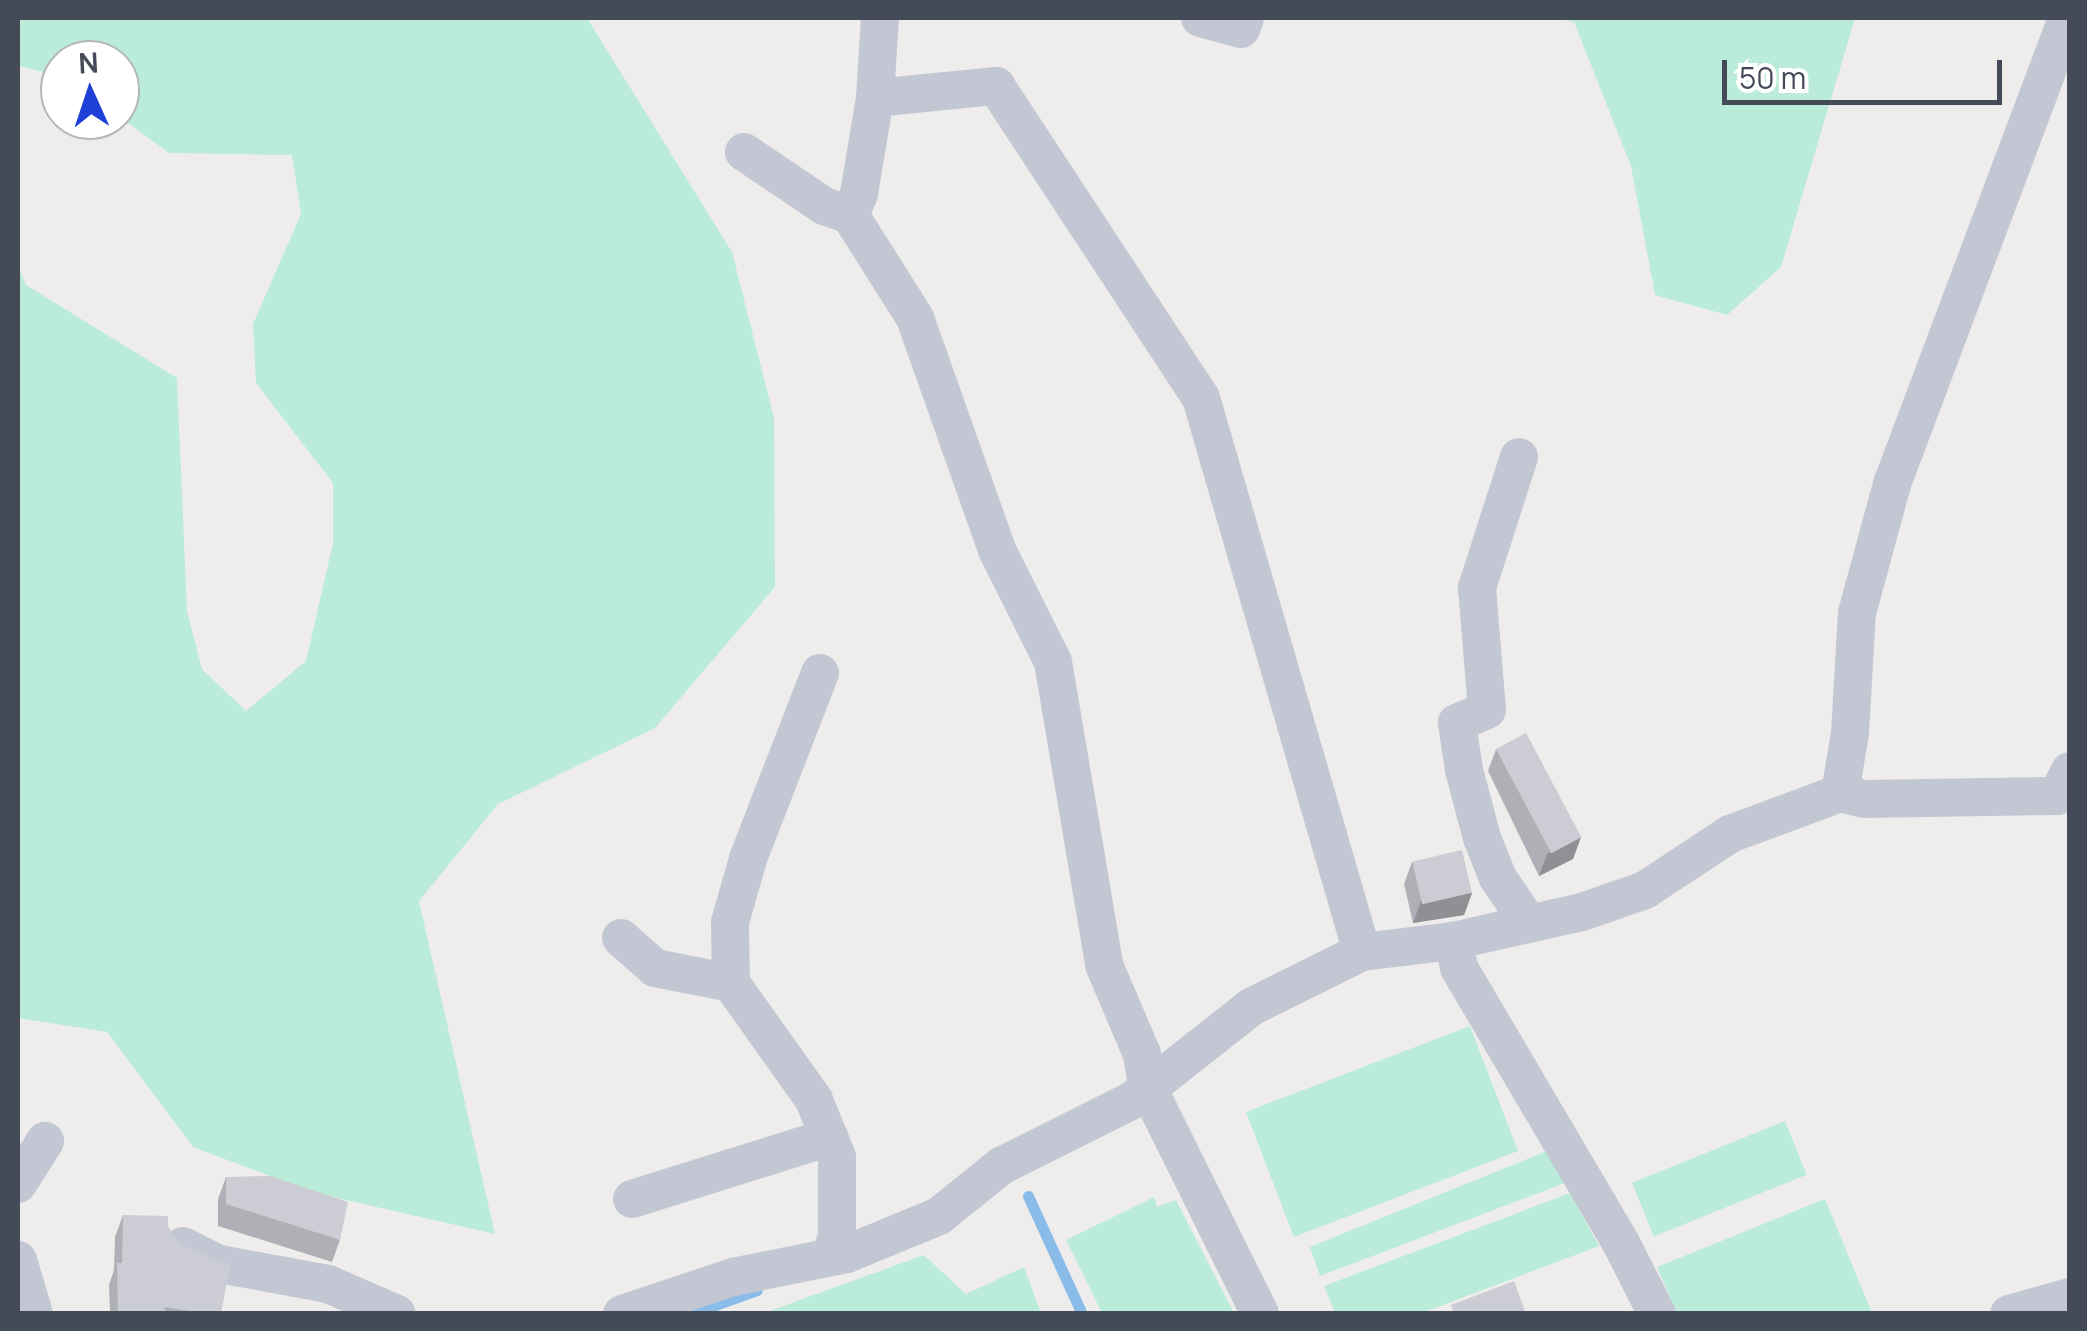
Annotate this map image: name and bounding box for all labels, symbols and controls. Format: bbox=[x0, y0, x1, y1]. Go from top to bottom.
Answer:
north arrow bbox=[40, 40, 140, 140]
scale bar bbox=[1727, 40, 2007, 102]
text: N bbox=[77, 43, 100, 82]
text: 50 m bbox=[1739, 57, 1806, 98]

